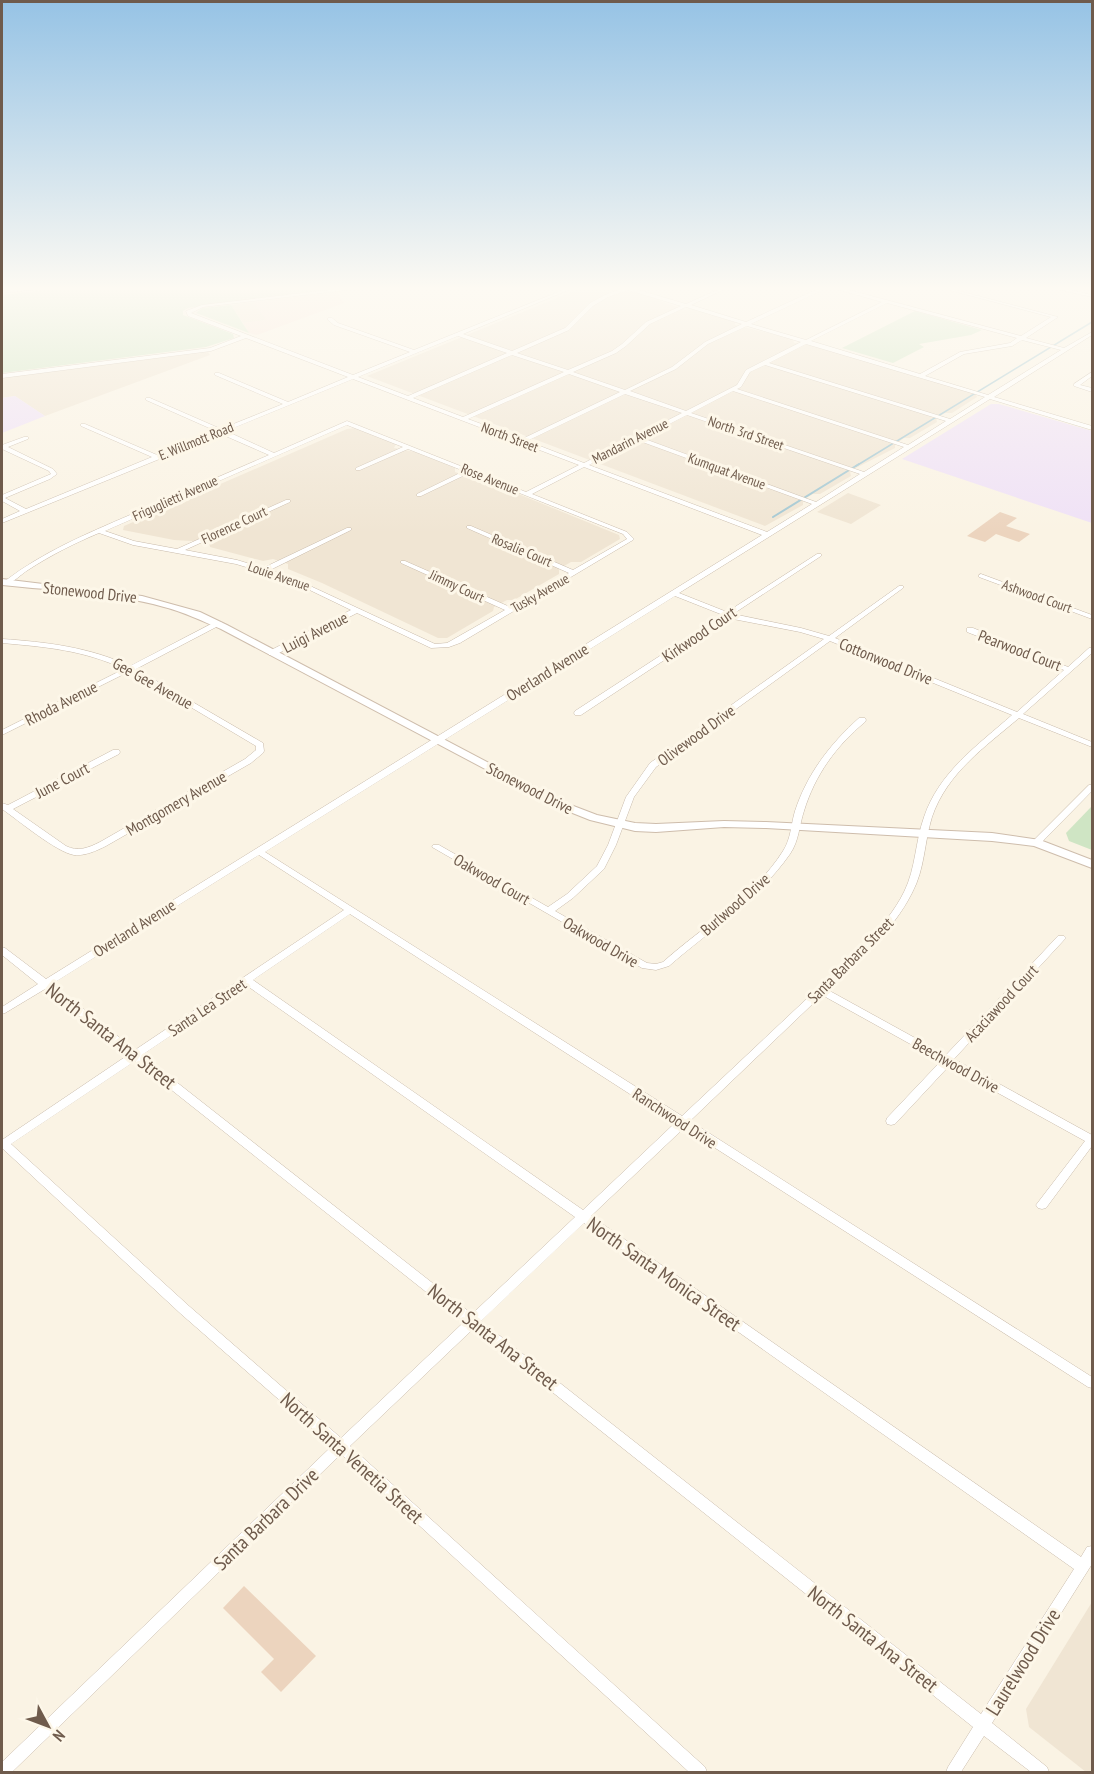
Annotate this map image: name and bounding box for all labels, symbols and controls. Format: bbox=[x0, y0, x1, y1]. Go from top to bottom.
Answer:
street label: North 3rd Street bbox=[706, 412, 786, 454]
street label: Mandarin Avenue bbox=[589, 414, 671, 468]
street label: E. Willmott Road bbox=[156, 418, 236, 464]
street label: North Street bbox=[479, 418, 541, 456]
street label: Kumquat Avenue bbox=[686, 449, 769, 493]
street label: Rose Avenue bbox=[458, 459, 522, 499]
street label: Friguglietti Avenue bbox=[129, 471, 221, 525]
street label: Florence Court bbox=[198, 502, 270, 548]
street label: Rosalie Court bbox=[489, 529, 555, 571]
street label: Louie Avenue bbox=[246, 557, 312, 595]
street label: Jimmy Court bbox=[426, 565, 488, 607]
street label: Tusky Avenue bbox=[508, 569, 572, 617]
street label: Ashwood Court bbox=[1000, 575, 1074, 617]
street label: Stonewood Drive bbox=[42, 577, 138, 607]
street label: Kirkwood Court bbox=[658, 602, 740, 666]
street label: Luigi Avenue bbox=[279, 607, 351, 657]
street label: Pearwood Court bbox=[976, 625, 1065, 675]
street label: Cottonwood Drive bbox=[836, 633, 936, 689]
street label: Overland Avenue bbox=[502, 639, 592, 705]
street label: Gee Gee Avenue bbox=[109, 653, 197, 713]
street label: Rhoda Avenue bbox=[22, 676, 100, 730]
street label: Olivewood Drive bbox=[653, 700, 739, 770]
street label: June Court bbox=[31, 757, 93, 803]
street label: Stonewood Drive bbox=[484, 758, 576, 818]
street label: Montgomery Avenue bbox=[122, 766, 230, 840]
street label: Oakwood Court bbox=[450, 849, 534, 909]
street label: Burlwood Drive bbox=[696, 869, 774, 939]
street label: Overland Avenue bbox=[89, 895, 179, 961]
street label: Oakwood Drive bbox=[560, 912, 642, 972]
street label: Santa Barbara Street bbox=[803, 912, 898, 1007]
street label: Acaciawood Court bbox=[960, 960, 1042, 1046]
street label: Santa Lea Street bbox=[164, 973, 250, 1040]
street label: North Santa Ana Street bbox=[41, 977, 182, 1095]
street label: Beechwood Drive bbox=[909, 1033, 1003, 1097]
street label: Ranchwood Drive bbox=[629, 1083, 721, 1153]
street label: North Santa Monica Street bbox=[582, 1211, 747, 1337]
street label: North Santa Ana Street bbox=[423, 1278, 564, 1396]
street label: North Santa Venetia Street bbox=[275, 1387, 429, 1529]
street label: Santa Barbara Drive bbox=[208, 1462, 324, 1576]
street label: North Santa Ana Street bbox=[803, 1580, 944, 1698]
street label: Laurelwood Drive bbox=[980, 1604, 1066, 1720]
north arrow bbox=[18, 1696, 78, 1756]
text: N bbox=[49, 1726, 70, 1746]

